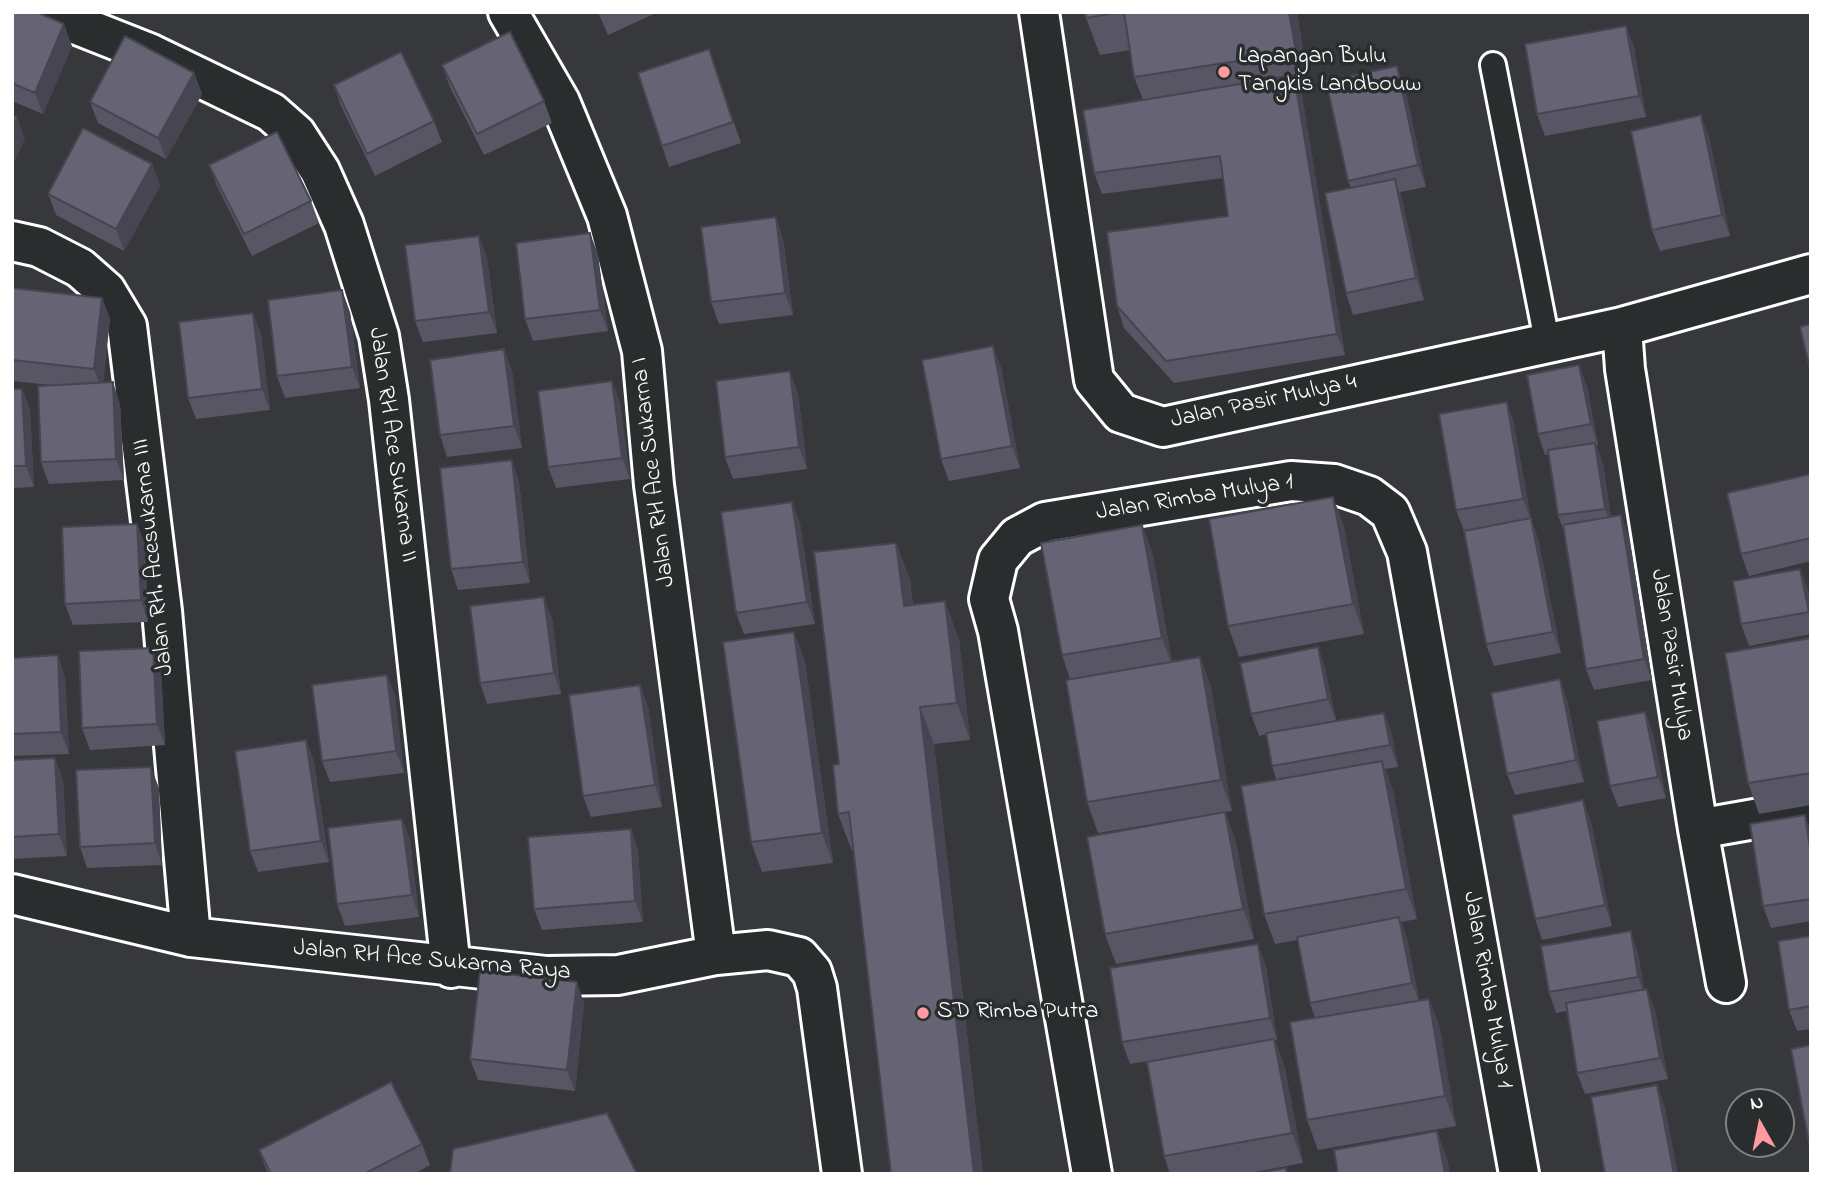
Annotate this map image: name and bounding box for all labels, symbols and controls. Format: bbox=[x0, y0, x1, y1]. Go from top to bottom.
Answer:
place label: Lapangan Bulu Tangkis Landbouw bbox=[1238, 44, 1421, 100]
marker: Lapangan Bulu Tangkis Landbouw bbox=[1216, 64, 1232, 80]
street label: Jalan RH Ace Sukarna II bbox=[360, 326, 422, 564]
street label: Jalan RH Ace Sukarna I bbox=[627, 355, 683, 589]
street label: Jalan Pasir Mulya 4 bbox=[1168, 369, 1360, 437]
street label: Jalan RH. Acesukarna III bbox=[128, 437, 182, 677]
street label: Jalan Rimba Mulya 1 bbox=[1094, 469, 1296, 529]
street label: Jalan Pasir Mulya bbox=[1642, 567, 1698, 743]
street label: Jalan Rimba Mulya 1 bbox=[1454, 889, 1518, 1091]
street label: Jalan RH Ace Sukarna Raya bbox=[292, 936, 572, 988]
place label: SD Rimba Putra bbox=[937, 999, 1098, 1027]
marker: SD Rimba Putra bbox=[915, 1005, 931, 1021]
north arrow bbox=[1725, 1088, 1795, 1158]
text: N bbox=[1748, 1089, 1765, 1118]

